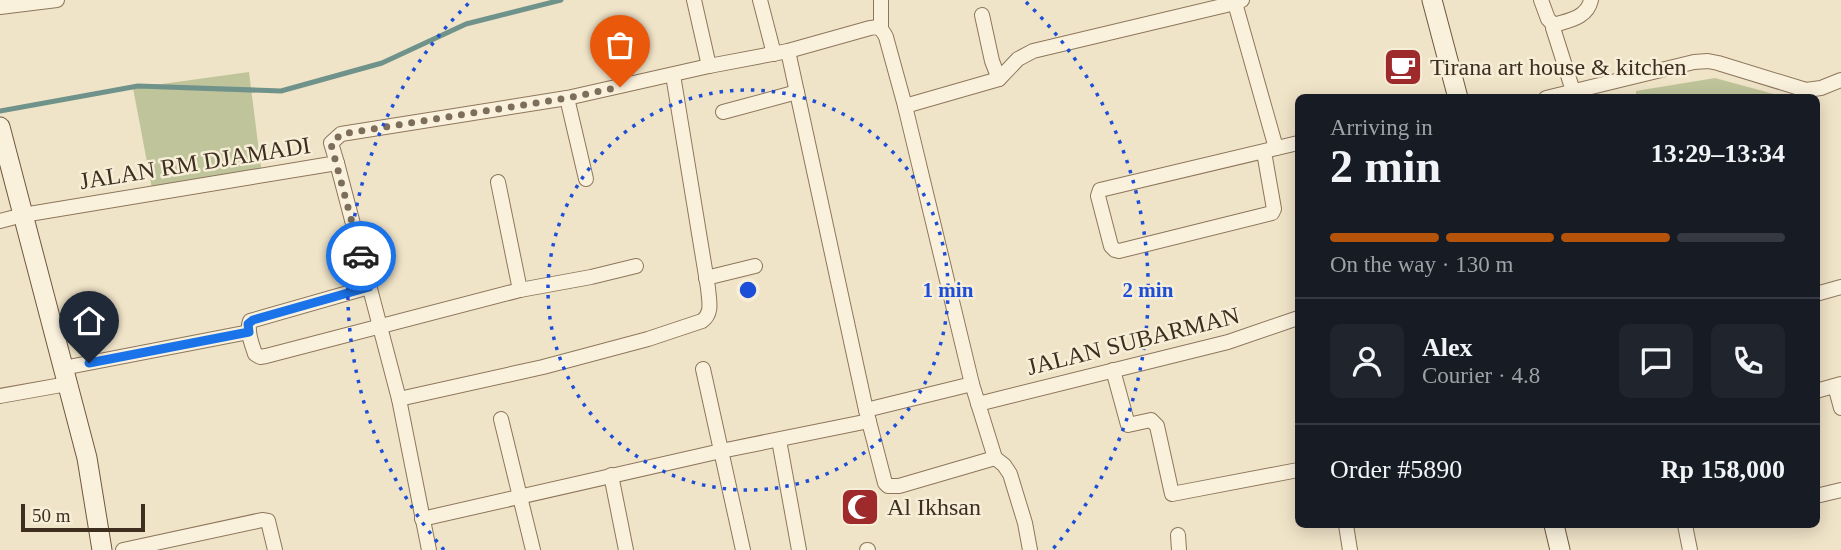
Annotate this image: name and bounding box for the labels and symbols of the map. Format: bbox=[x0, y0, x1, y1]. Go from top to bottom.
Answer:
pin bbox=[590, 15, 650, 87]
cafe icon: Tirana art house & kitchen bbox=[1382, 46, 1424, 88]
place label: Tirana art house & kitchen bbox=[1430, 54, 1686, 80]
street label: JALAN RM DJAMADI bbox=[78, 132, 312, 194]
courier bbox=[326, 221, 396, 291]
centre of rings bbox=[736, 278, 760, 302]
text: 1 min bbox=[923, 278, 974, 302]
text: 2 min bbox=[1123, 278, 1174, 302]
pin bbox=[59, 291, 119, 363]
street label: JALAN SUBARMAN bbox=[1024, 302, 1242, 380]
mosque icon: Al Ikhsan bbox=[839, 486, 881, 528]
place label: Al Ikhsan bbox=[887, 494, 981, 520]
scale bar bbox=[21, 501, 145, 533]

